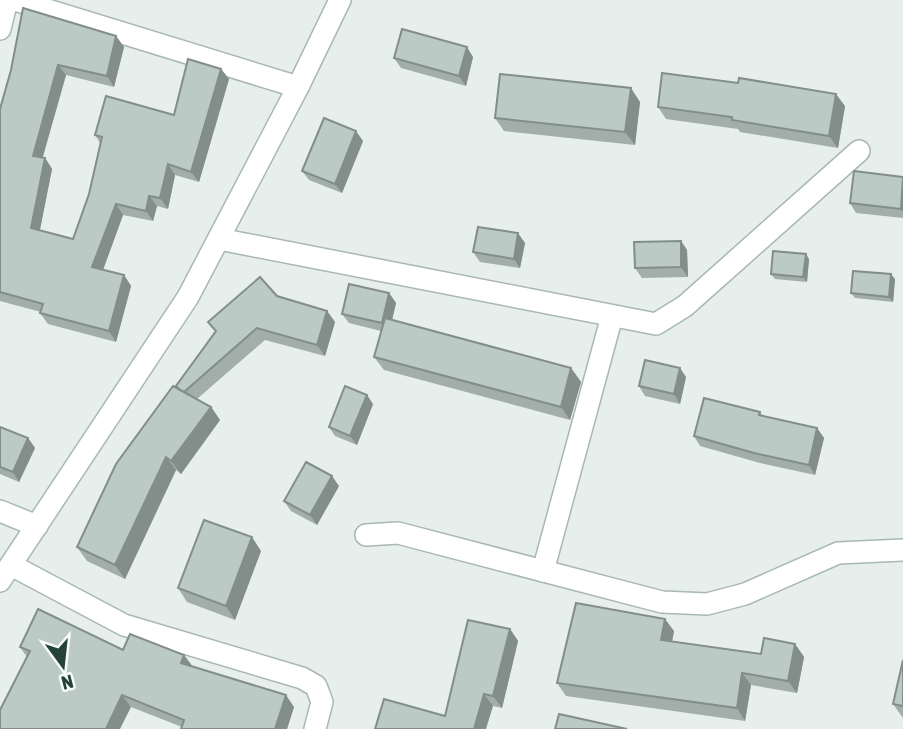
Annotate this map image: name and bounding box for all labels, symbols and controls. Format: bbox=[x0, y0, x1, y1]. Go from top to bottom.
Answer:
north arrow bbox=[28, 631, 98, 701]
text: N bbox=[59, 670, 76, 694]

